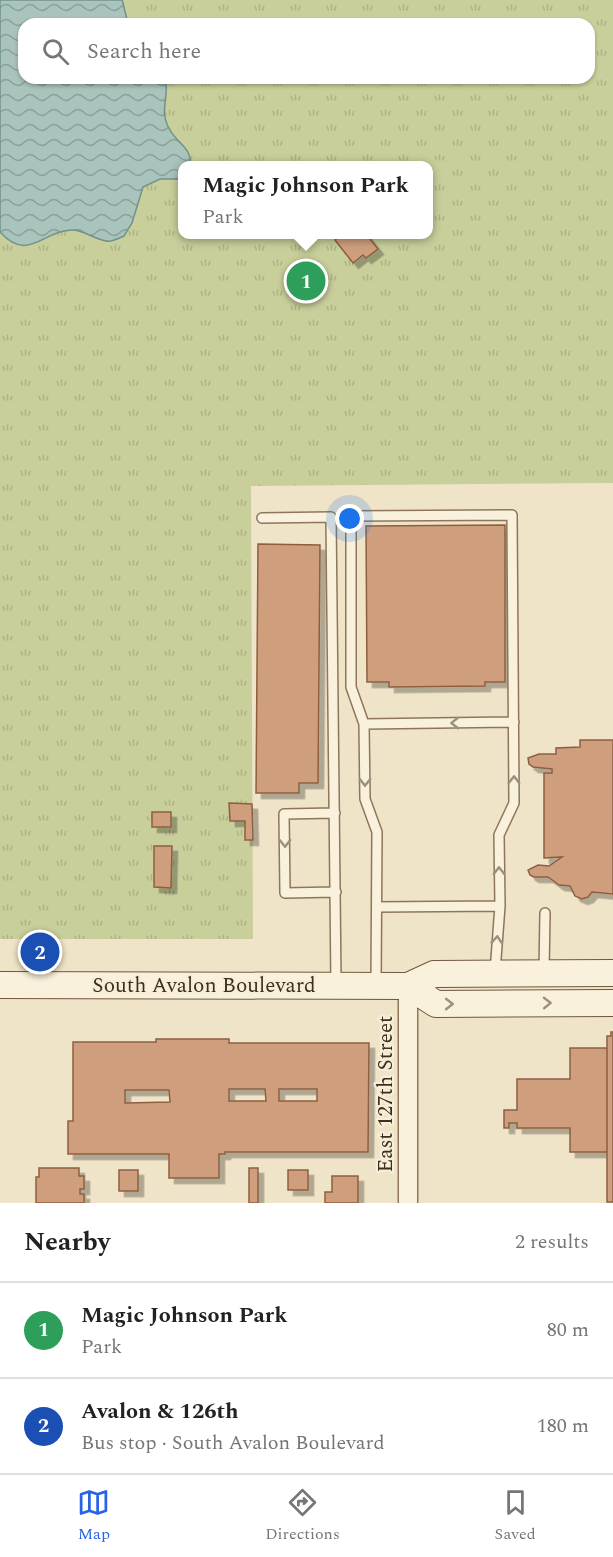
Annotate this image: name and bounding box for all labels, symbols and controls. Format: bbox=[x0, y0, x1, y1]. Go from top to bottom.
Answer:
search box bbox=[18, 18, 595, 84]
icon: search bbox=[39, 35, 72, 68]
text: Search here bbox=[87, 35, 201, 68]
popup bbox=[178, 161, 433, 239]
text: Magic Johnson Park bbox=[202, 169, 409, 202]
text: Park bbox=[202, 202, 244, 232]
pin: 1 bbox=[286, 258, 326, 304]
your location bbox=[335, 504, 364, 533]
one-way arrow bbox=[451, 717, 460, 729]
one-way arrow bbox=[508, 776, 520, 785]
one-way arrow bbox=[359, 778, 371, 787]
one-way arrow bbox=[279, 839, 291, 848]
one-way arrow bbox=[493, 866, 505, 875]
pin: 2 bbox=[20, 930, 60, 974]
one-way arrow bbox=[490, 936, 503, 945]
street label: South Avalon Boulevard bbox=[92, 970, 316, 1002]
one-way arrow bbox=[542, 997, 551, 1009]
one-way arrow bbox=[445, 998, 454, 1010]
street label: East 127th Street bbox=[370, 1015, 402, 1173]
text: Nearby bbox=[24, 1222, 110, 1262]
text: 2 results bbox=[515, 1227, 589, 1257]
text: Magic Johnson Park bbox=[81, 1299, 287, 1332]
text: 1 bbox=[38, 1315, 49, 1345]
text: 80 m bbox=[547, 1315, 589, 1345]
text: Park bbox=[81, 1332, 122, 1362]
text: Avalon & 126th bbox=[81, 1395, 239, 1428]
text: 2 bbox=[38, 1411, 49, 1441]
text: 180 m bbox=[537, 1411, 589, 1441]
text: Bus stop · South Avalon Boulevard bbox=[81, 1428, 385, 1458]
tab: Map bbox=[77, 1486, 110, 1546]
tab: Directions bbox=[265, 1486, 340, 1546]
tab: Saved bbox=[495, 1486, 536, 1546]

